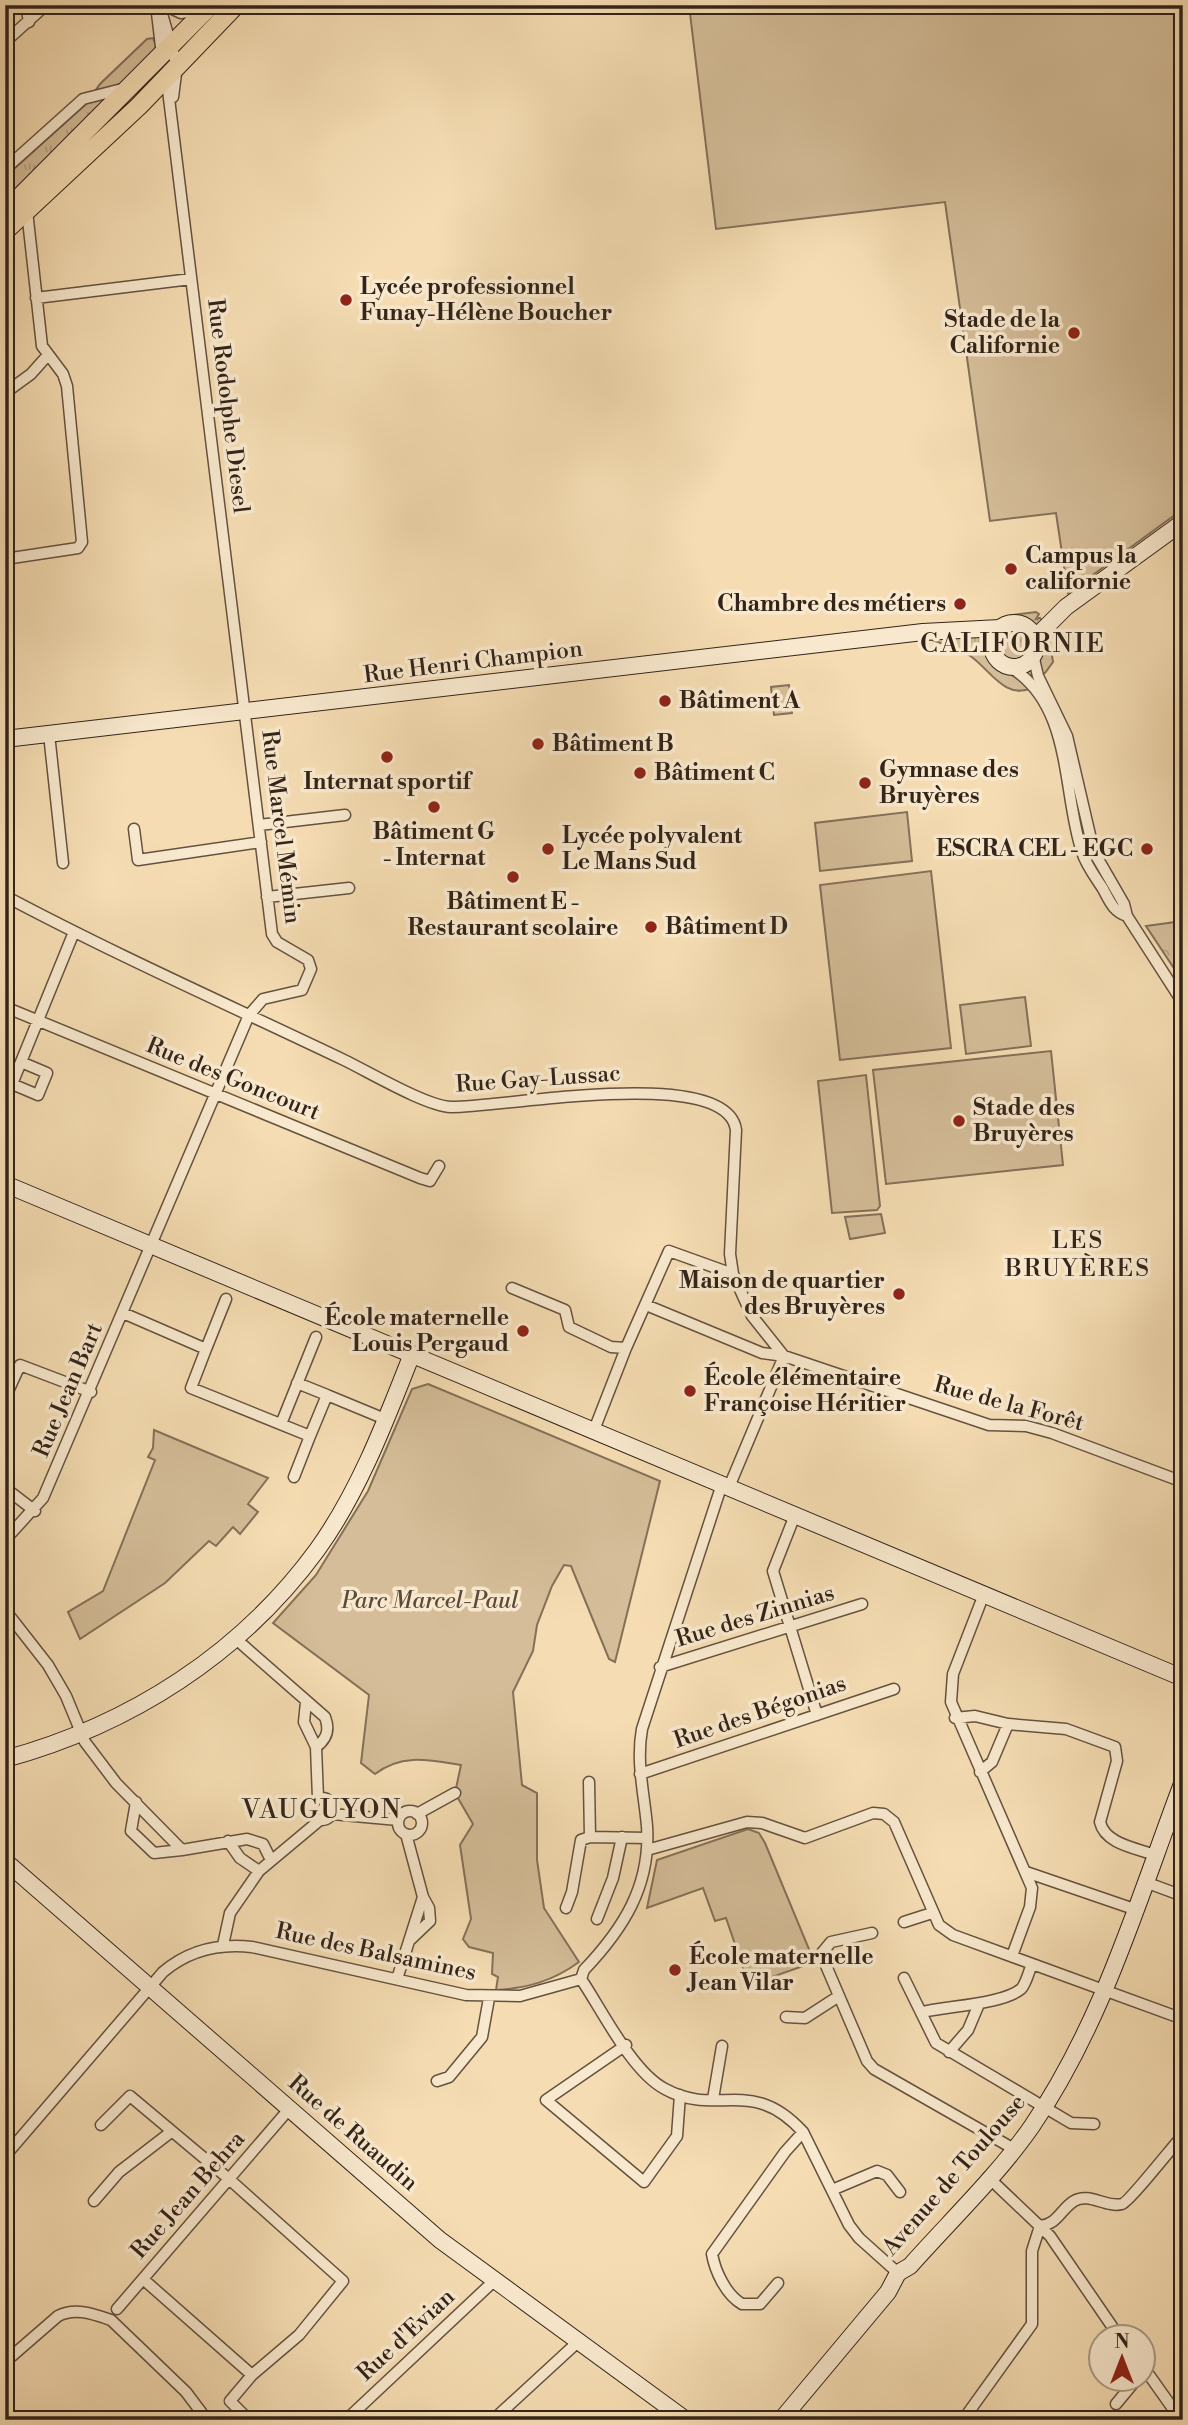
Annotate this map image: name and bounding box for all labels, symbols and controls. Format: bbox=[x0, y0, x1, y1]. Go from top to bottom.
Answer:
place label: Lycée professionnel Funay-Hélène Boucher bbox=[360, 273, 612, 327]
marker: Lycée professionnel Funay-Hélène Boucher bbox=[338, 292, 354, 308]
street label: Rue Rodolphe Diesel bbox=[201, 297, 255, 515]
place label: Stade de la Californie bbox=[944, 306, 1061, 360]
marker: Stade de la Californie bbox=[1066, 325, 1082, 341]
place label: Campus la californie bbox=[1025, 542, 1137, 596]
marker: Campus la californie bbox=[1003, 561, 1019, 577]
place label: Chambre des métiers bbox=[717, 590, 946, 618]
marker: Chambre des métiers bbox=[952, 596, 968, 612]
district label: CALIFORNIE bbox=[920, 628, 1106, 660]
street label: Rue Henri Champion bbox=[362, 635, 584, 689]
place label: Bâtiment A bbox=[679, 687, 800, 715]
marker: Bâtiment A bbox=[657, 693, 673, 709]
street label: Rue Marcel Mémin bbox=[255, 728, 307, 926]
place label: Bâtiment B bbox=[552, 730, 674, 758]
marker: Bâtiment B bbox=[530, 736, 546, 752]
marker: Internat sportif bbox=[379, 749, 395, 765]
place label: Gymnase des Bruyères bbox=[879, 756, 1019, 810]
place label: Bâtiment C bbox=[654, 759, 775, 787]
marker: Bâtiment C bbox=[632, 765, 648, 781]
place label: Internat sportif bbox=[303, 768, 474, 796]
marker: Gymnase des Bruyères bbox=[857, 775, 873, 791]
marker: Bâtiment G - Internat bbox=[426, 799, 442, 815]
place label: Bâtiment G - Internat bbox=[373, 818, 495, 872]
place label: Lycée polyvalent Le Mans Sud bbox=[562, 822, 743, 876]
place label: ESCRA CEL - EGC bbox=[936, 835, 1133, 863]
marker: Lycée polyvalent Le Mans Sud bbox=[540, 841, 556, 857]
marker: ESCRA CEL - EGC bbox=[1139, 841, 1155, 857]
marker: Bâtiment E - Restaurant scolaire bbox=[505, 869, 521, 885]
place label: Bâtiment E - Restaurant scolaire bbox=[408, 888, 618, 942]
place label: Bâtiment D bbox=[665, 913, 788, 941]
marker: Bâtiment D bbox=[643, 919, 659, 935]
street label: Rue des Goncourt bbox=[142, 1031, 324, 1127]
street label: Rue Gay-Lussac bbox=[455, 1059, 621, 1099]
place label: Stade des Bruyères bbox=[973, 1094, 1075, 1148]
marker: Stade des Bruyères bbox=[951, 1113, 967, 1129]
district label: LES BRUYÈRES bbox=[1004, 1226, 1151, 1284]
place label: Maison de quartier des Bruyères bbox=[679, 1267, 885, 1321]
marker: Maison de quartier des Bruyères bbox=[891, 1286, 907, 1302]
place label: École maternelle Louis Pergaud bbox=[324, 1301, 509, 1358]
street label: Rue Jean Bart bbox=[27, 1319, 109, 1461]
marker: École maternelle Louis Pergaud bbox=[515, 1323, 531, 1339]
place label: École élémentaire Françoise Héritier bbox=[704, 1361, 906, 1418]
street label: Rue de la Forêt bbox=[931, 1371, 1087, 1437]
marker: École élémentaire Françoise Héritier bbox=[682, 1383, 698, 1399]
street label: Rue des Zinnias bbox=[672, 1579, 838, 1653]
park label: Parc Marcel-Paul bbox=[341, 1587, 519, 1615]
street label: Rue des Bégonias bbox=[670, 1669, 850, 1755]
district label: VAUGUYON bbox=[241, 1794, 402, 1826]
street label: Rue des Balsamines bbox=[273, 1917, 479, 1987]
place label: École maternelle Jean Vilar bbox=[686, 1940, 874, 1997]
marker: École maternelle Jean Vilar bbox=[667, 1962, 683, 1978]
street label: Rue de Ruaudin bbox=[282, 2069, 424, 2197]
street label: Avenue de Toulouse bbox=[876, 2089, 1032, 2262]
street label: Rue Jean Behra bbox=[125, 2125, 251, 2265]
street label: Rue d'Evian bbox=[351, 2283, 461, 2387]
north arrow bbox=[1086, 2324, 1156, 2394]
text: N bbox=[1114, 2330, 1130, 2354]

